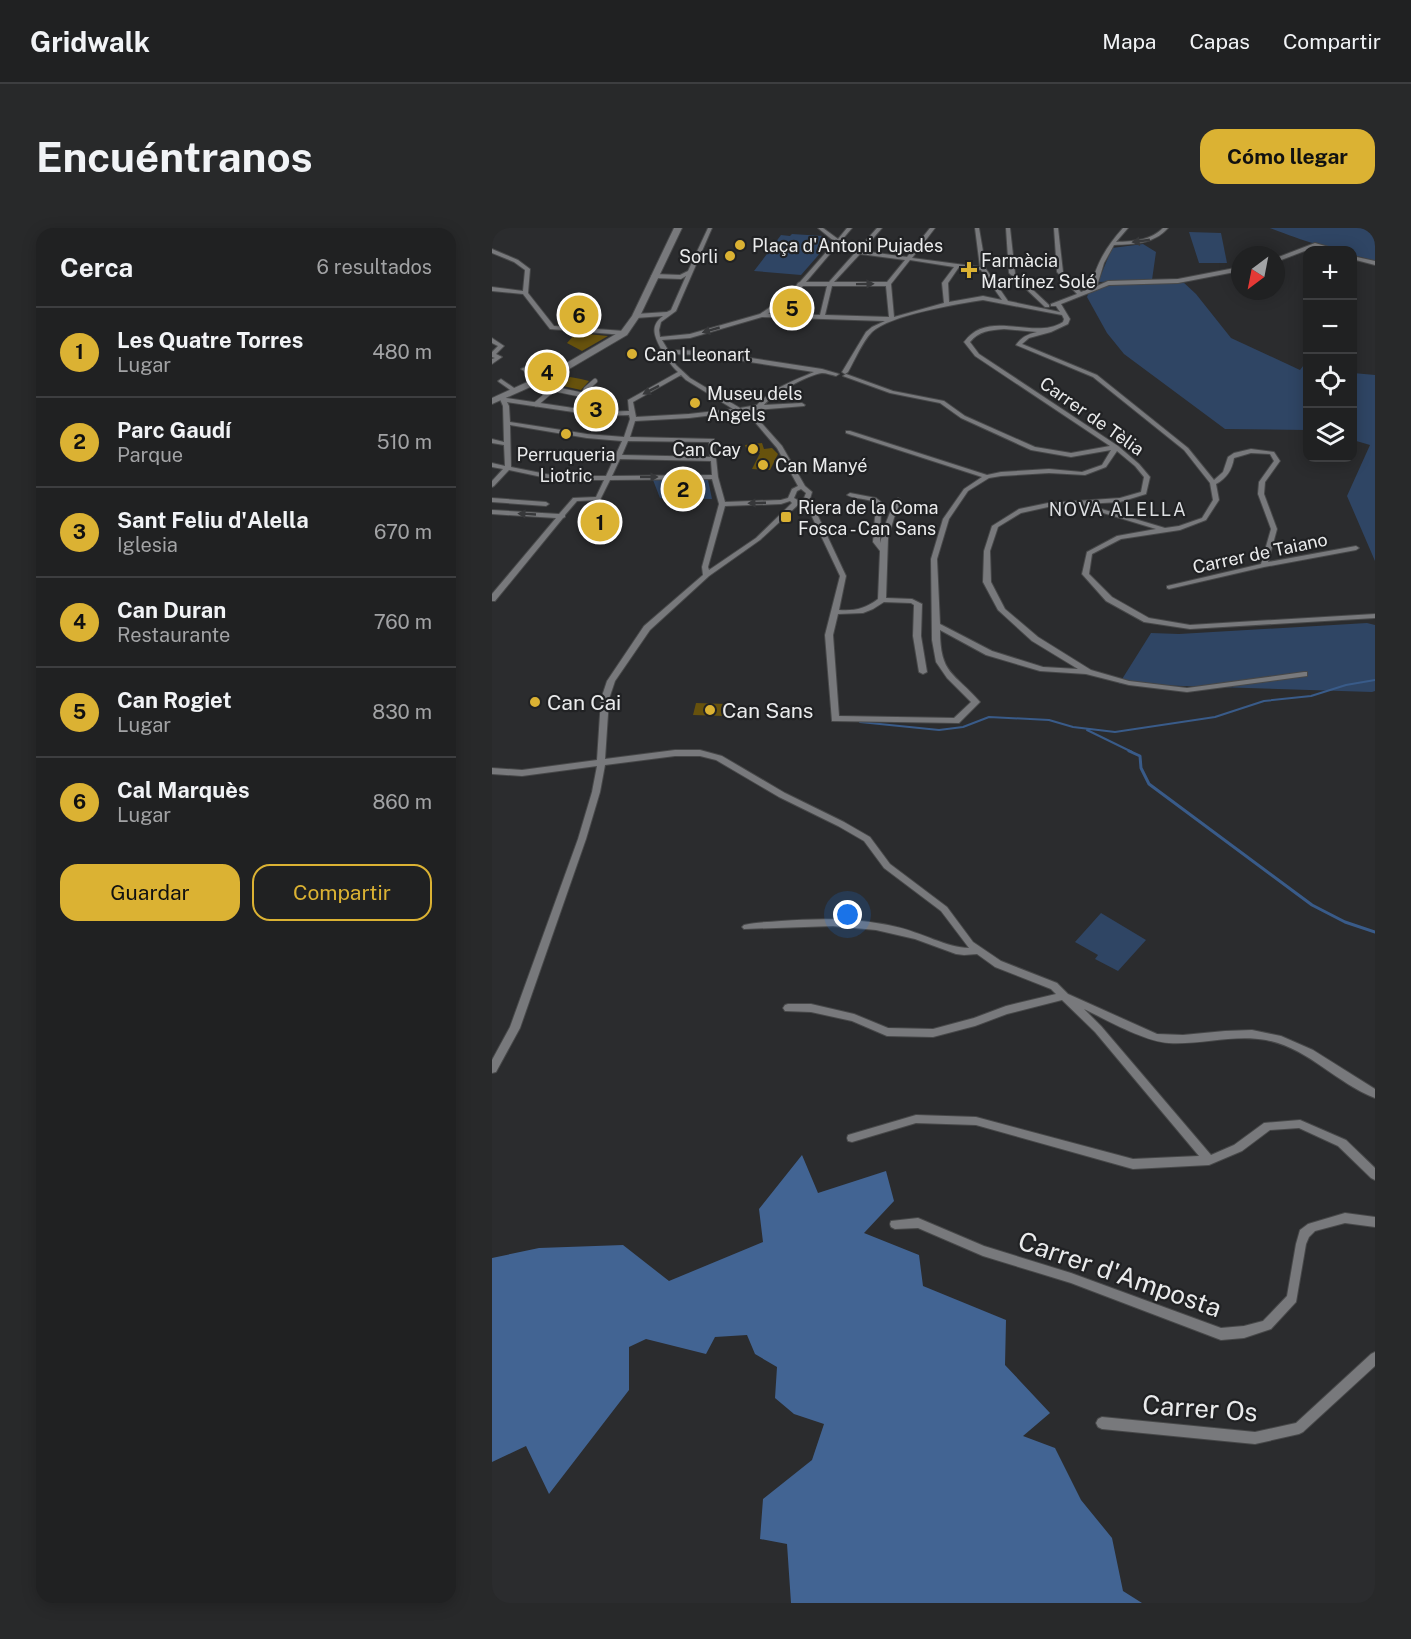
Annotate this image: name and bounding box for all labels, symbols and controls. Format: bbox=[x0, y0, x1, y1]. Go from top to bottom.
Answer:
text: Gridwalk bbox=[30, 25, 150, 58]
text: Mapa bbox=[1102, 29, 1156, 54]
text: Capas bbox=[1189, 29, 1250, 54]
text: Compartir bbox=[1283, 29, 1381, 54]
button: Cómo llegar bbox=[1200, 129, 1375, 184]
text: Encuéntranos bbox=[36, 132, 313, 181]
place label: Plaça d'Antoni Pujades bbox=[752, 235, 943, 256]
one-way arrow bbox=[1131, 236, 1150, 246]
marker: Plaça d'Antoni Pujades bbox=[733, 238, 747, 252]
place label: Sorli bbox=[679, 246, 718, 267]
north arrow bbox=[1231, 246, 1285, 300]
map controls bbox=[1303, 246, 1357, 462]
button: + bbox=[1303, 246, 1357, 300]
marker: Sorli bbox=[723, 249, 737, 263]
place label: Farmàcia Martínez Solé bbox=[981, 250, 1096, 292]
text: Cerca bbox=[60, 252, 133, 283]
text: 6 resultados bbox=[317, 255, 432, 279]
marker: Farmàcia Martínez Solé bbox=[962, 263, 976, 277]
one-way arrow bbox=[856, 279, 875, 289]
pin: 5 bbox=[772, 286, 812, 331]
pin: 6 bbox=[560, 292, 598, 338]
button: − bbox=[1303, 300, 1357, 354]
one-way arrow bbox=[701, 326, 720, 336]
text: Les Quatre Torres bbox=[117, 327, 303, 353]
text: 1 bbox=[75, 340, 84, 364]
text: 480 m bbox=[372, 340, 432, 364]
place label: Can Lleonart bbox=[644, 344, 751, 365]
marker: Can Lleonart bbox=[625, 347, 639, 361]
pin: 4 bbox=[528, 350, 566, 394]
text: Lugar bbox=[117, 353, 171, 377]
button: locate bbox=[1303, 354, 1357, 408]
street label: Carrer de Tèlia bbox=[1036, 372, 1148, 460]
place label: Museu dels Angels bbox=[707, 383, 802, 425]
pin: 3 bbox=[576, 386, 616, 432]
one-way arrow bbox=[642, 386, 659, 395]
marker: Museu dels Angels bbox=[688, 396, 702, 410]
button: layers bbox=[1303, 408, 1357, 462]
text: Parc Gaudí bbox=[117, 417, 231, 443]
marker: Perruqueria Liotric bbox=[559, 427, 573, 441]
text: 2 bbox=[73, 430, 86, 454]
text: 510 m bbox=[377, 430, 432, 454]
place label: Can Cay bbox=[672, 439, 741, 460]
marker: Can Cay bbox=[746, 442, 760, 456]
text: Parque bbox=[117, 443, 183, 467]
place label: Perruqueria Liotric bbox=[517, 444, 615, 486]
place label: Can Manyé bbox=[775, 455, 868, 476]
marker: Can Manyé bbox=[756, 458, 770, 472]
pin: 2 bbox=[664, 466, 702, 512]
one-way arrow bbox=[640, 473, 659, 482]
place label: Riera de la Coma Fosca - Can Sans bbox=[798, 497, 938, 539]
one-way arrow bbox=[747, 498, 766, 507]
district label: NOVA ALELLA bbox=[1049, 499, 1187, 520]
pin: 1 bbox=[580, 500, 620, 544]
text: Sant Feliu d'Alella bbox=[117, 507, 309, 533]
one-way arrow bbox=[518, 509, 537, 518]
marker: Riera de la Coma Fosca - Can Sans bbox=[779, 510, 793, 524]
text: 3 bbox=[73, 520, 86, 544]
text: 670 m bbox=[374, 520, 432, 544]
street label: Carrer de Taiano bbox=[1191, 528, 1329, 578]
text: Iglesia bbox=[117, 533, 178, 557]
text: Can Duran bbox=[117, 597, 226, 623]
text: 4 bbox=[73, 610, 86, 634]
text: 760 m bbox=[374, 610, 432, 634]
text: Restaurante bbox=[117, 623, 230, 647]
text: Can Rogiet bbox=[117, 687, 232, 713]
place label: Can Cai bbox=[547, 690, 621, 715]
marker: Can Cai bbox=[528, 695, 542, 709]
place label: Can Sans bbox=[722, 698, 813, 723]
text: 5 bbox=[73, 700, 86, 724]
text: 830 m bbox=[372, 700, 432, 724]
marker: Can Sans bbox=[703, 703, 717, 717]
text: Lugar bbox=[117, 713, 171, 737]
text: Cal Marquès bbox=[117, 777, 250, 803]
text: 6 bbox=[73, 790, 86, 814]
text: 860 m bbox=[372, 790, 432, 814]
text: Lugar bbox=[117, 803, 171, 827]
button: Guardar bbox=[60, 864, 240, 921]
button: Compartir bbox=[252, 864, 432, 921]
your location bbox=[833, 900, 862, 929]
street label: Carrer d'Amposta bbox=[1014, 1225, 1226, 1323]
street label: Carrer Os bbox=[1141, 1389, 1259, 1427]

